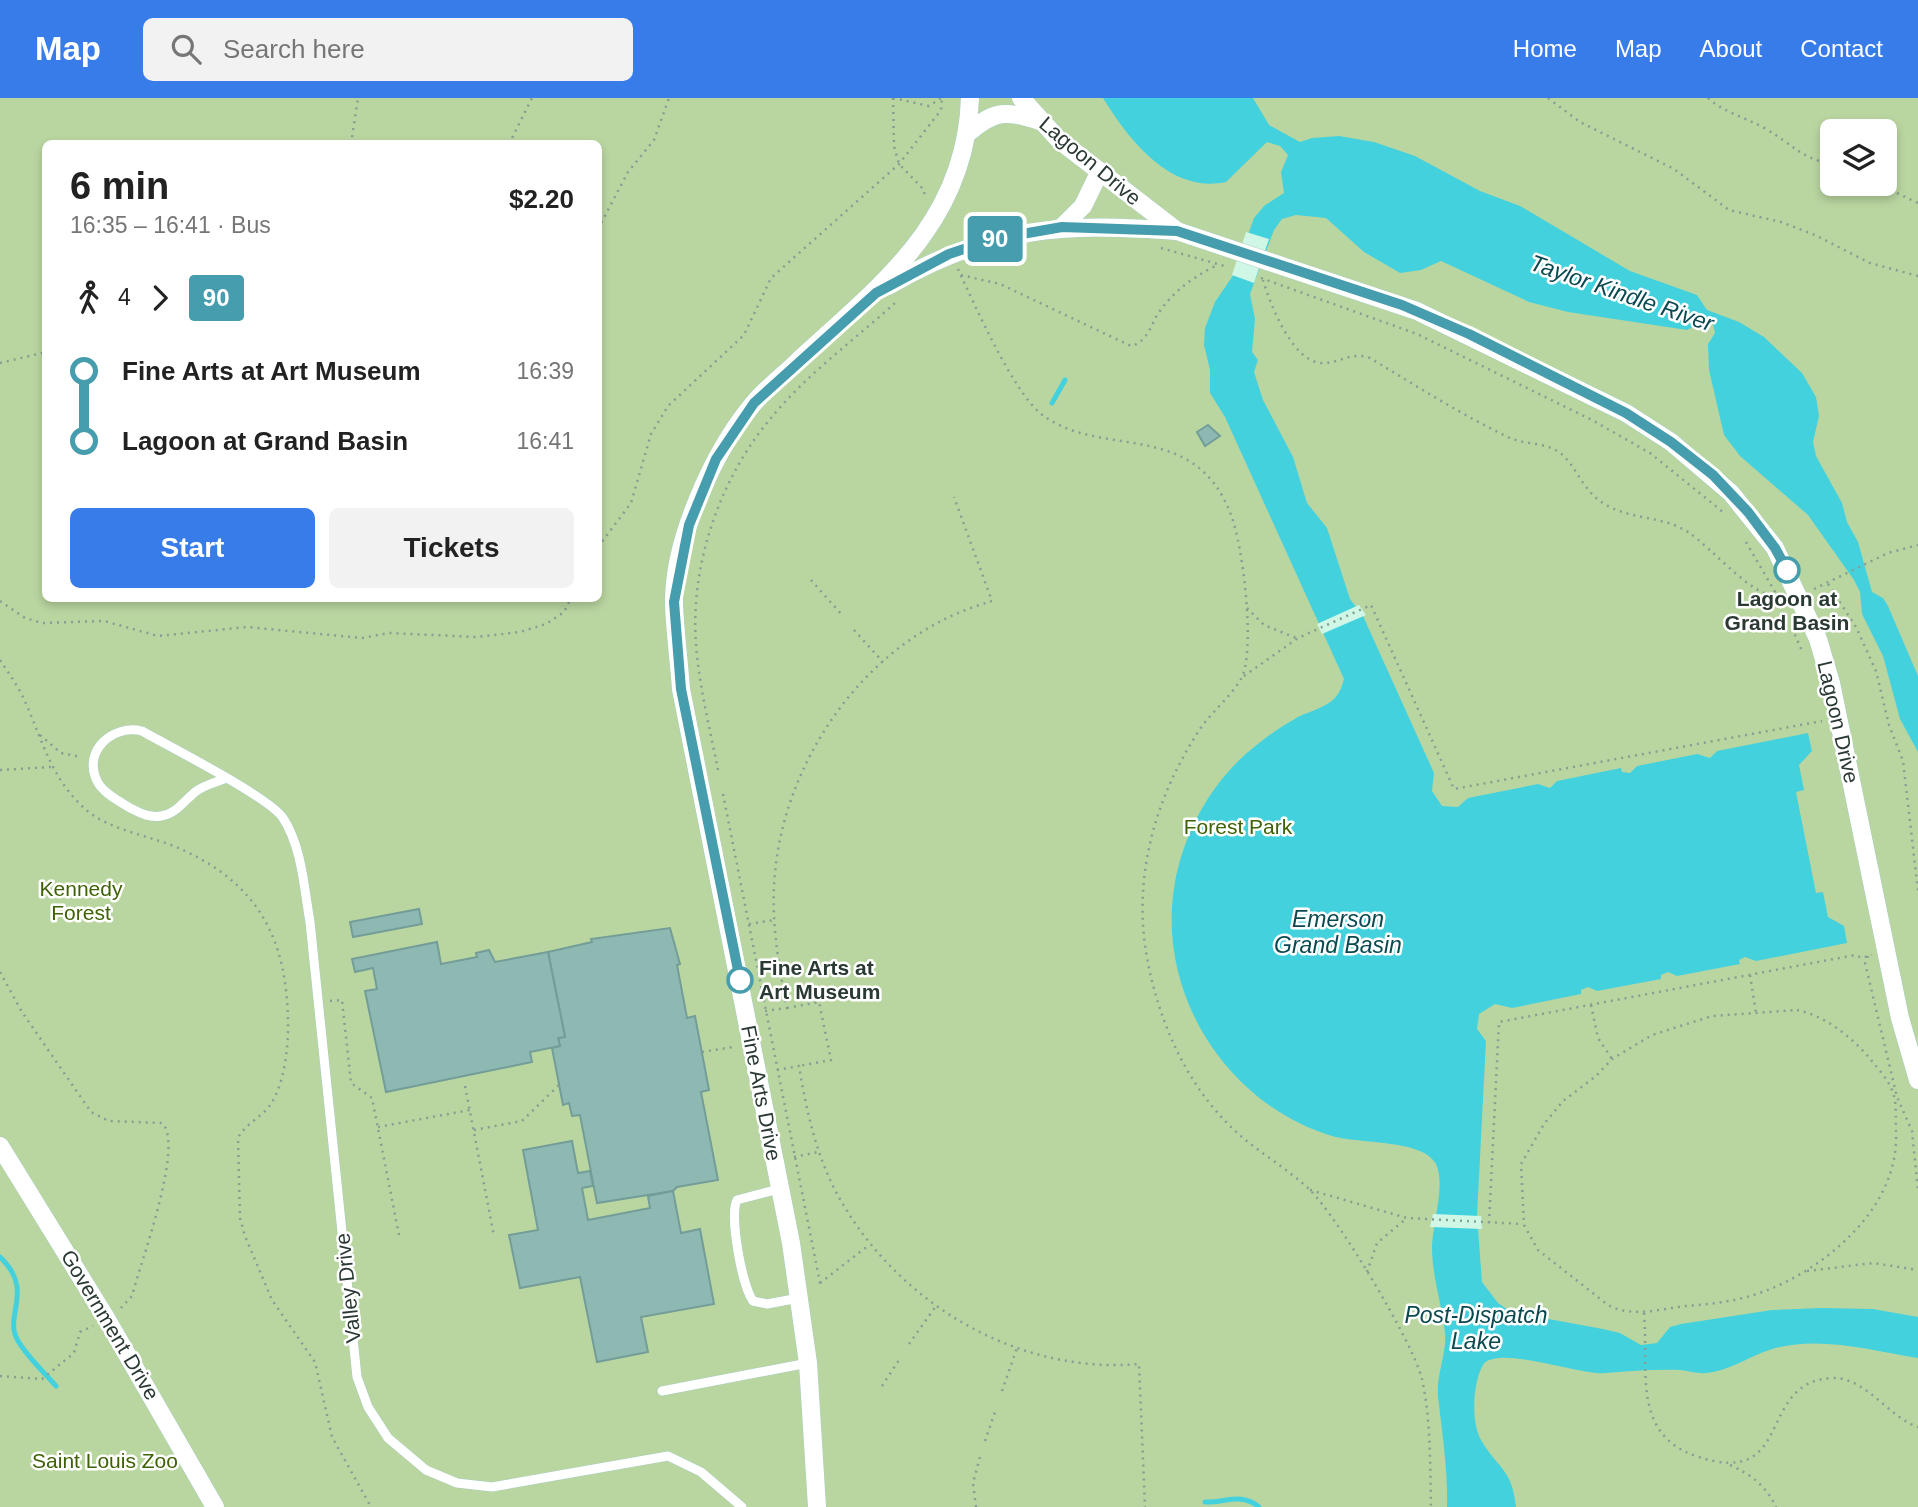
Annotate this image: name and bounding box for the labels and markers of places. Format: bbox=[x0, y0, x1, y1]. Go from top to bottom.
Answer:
marker: Lagoon at Grand Basin bbox=[1774, 557, 1800, 583]
place label: Lagoon at Grand Basin bbox=[1725, 587, 1849, 634]
place label: Fine Arts at Art Museum bbox=[759, 956, 880, 1003]
marker: Fine Arts at Art Museum bbox=[727, 967, 753, 993]

